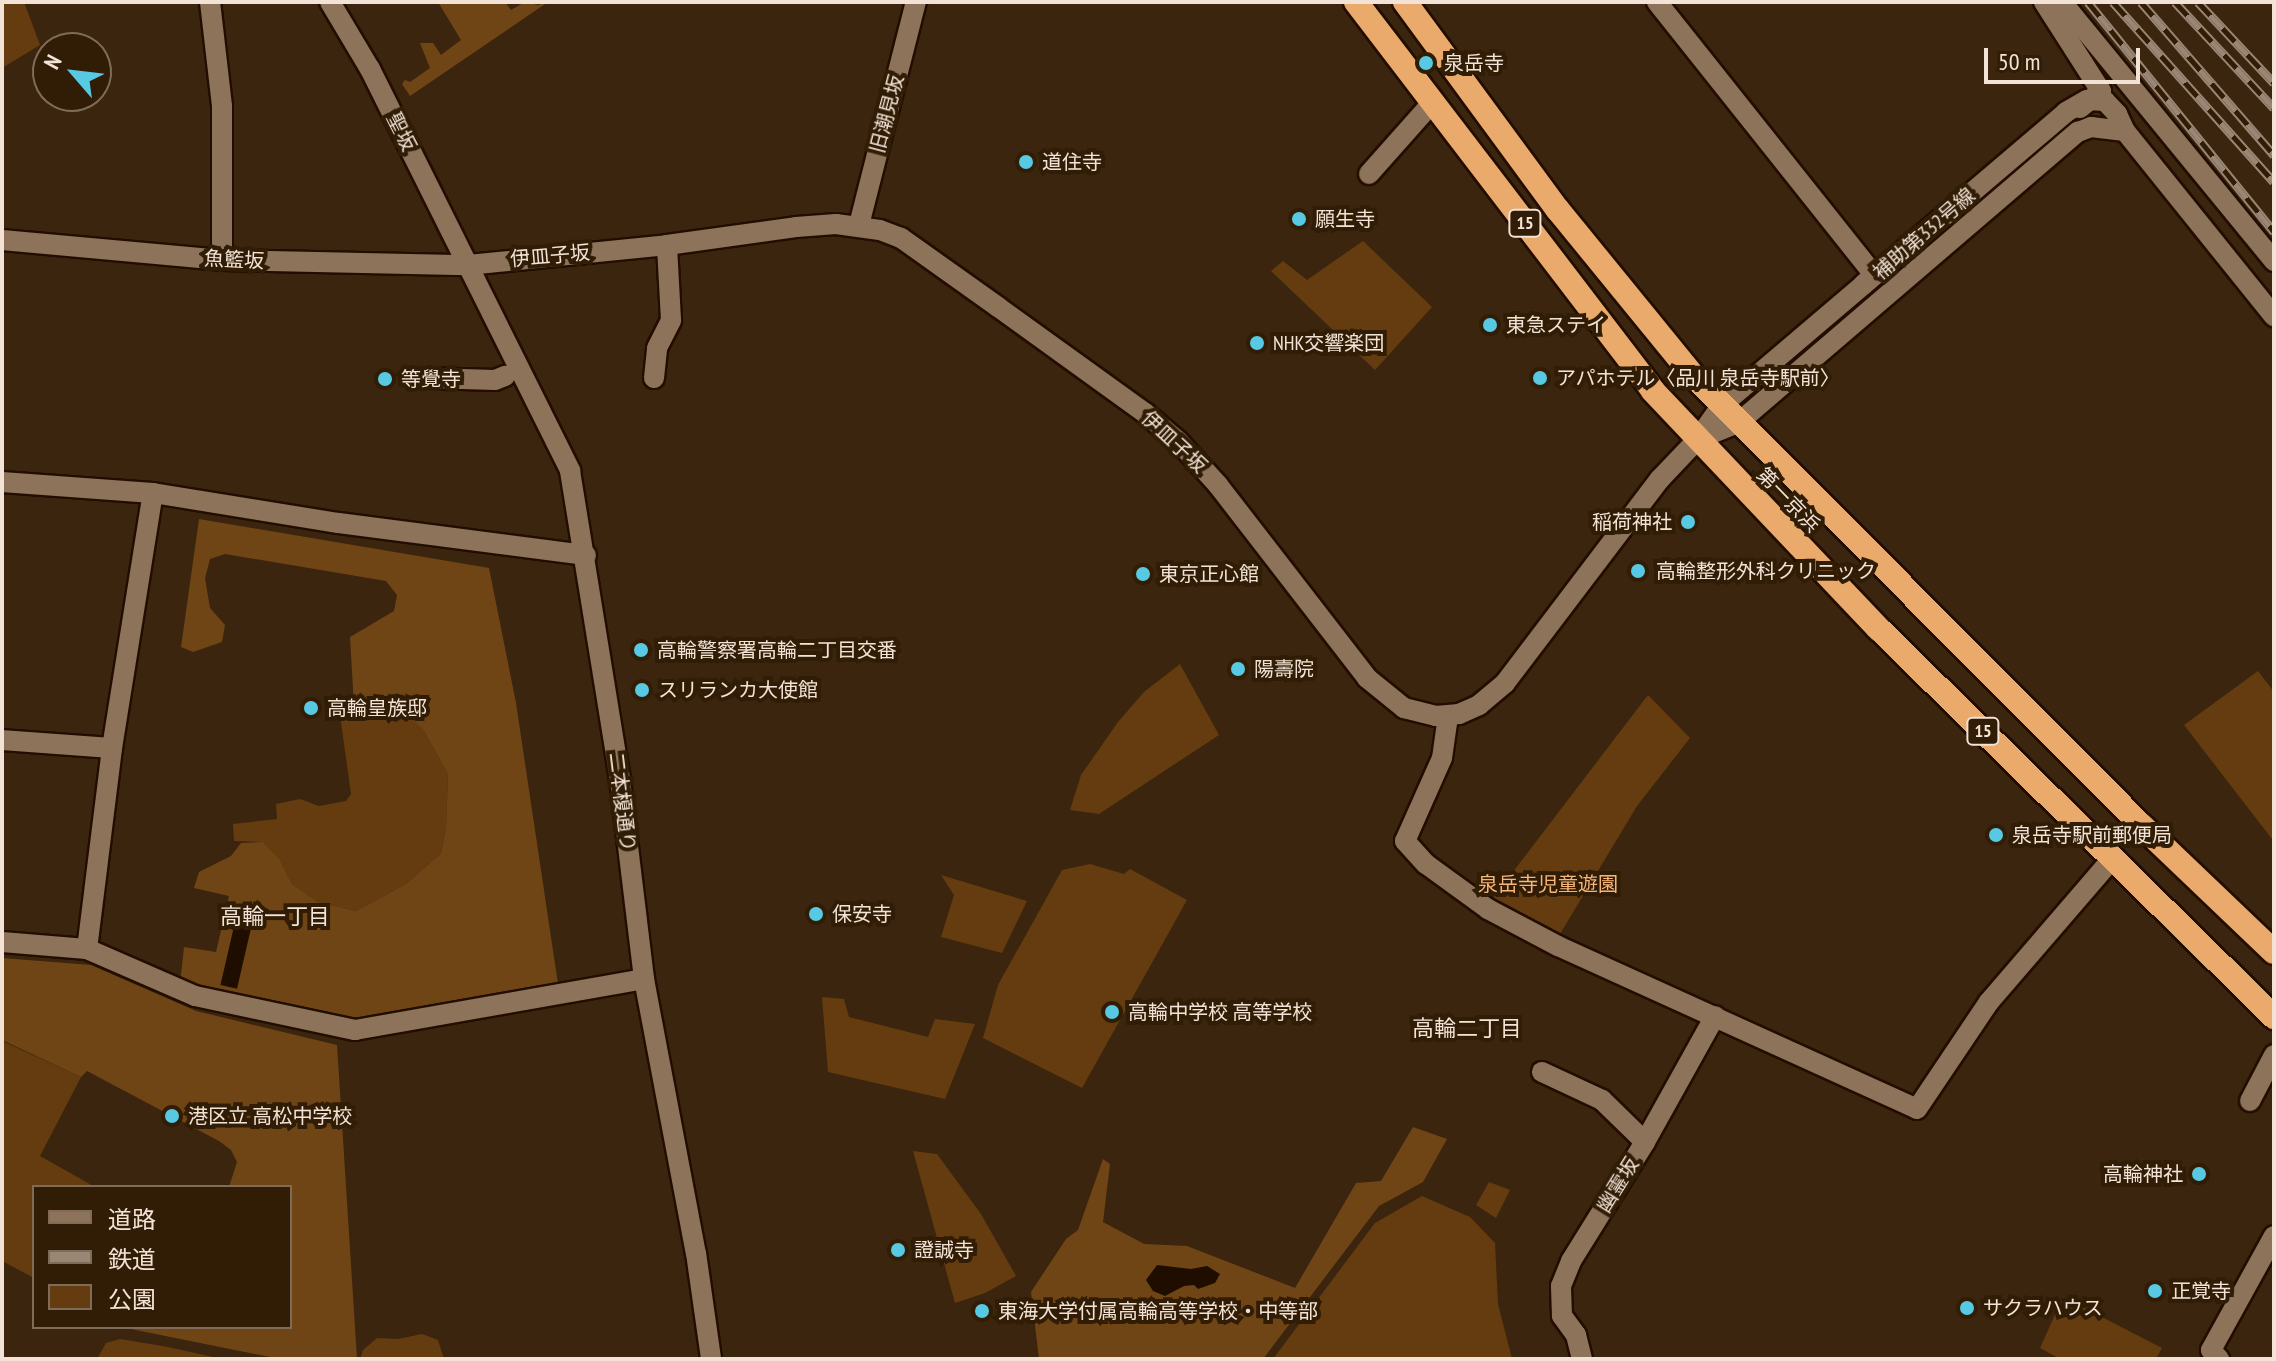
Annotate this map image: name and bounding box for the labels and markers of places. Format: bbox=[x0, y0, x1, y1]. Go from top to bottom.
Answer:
place label: 泉岳寺 bbox=[1444, 51, 1504, 75]
marker: 泉岳寺 bbox=[1415, 52, 1437, 74]
place label: 道住寺 bbox=[1042, 150, 1102, 174]
marker: 道住寺 bbox=[1017, 153, 1035, 171]
place label: 願生寺 bbox=[1315, 207, 1375, 231]
marker: 願生寺 bbox=[1290, 210, 1308, 228]
place label: 東急ステイ bbox=[1506, 313, 1606, 337]
marker: 東急ステイ bbox=[1481, 316, 1499, 334]
place label: NHK交響楽団 bbox=[1273, 331, 1384, 355]
marker: NHK交響楽団 bbox=[1248, 334, 1266, 352]
place label: アパホテル〈品川 泉岳寺駅前〉 bbox=[1556, 366, 1840, 390]
place label: 等覺寺 bbox=[401, 367, 461, 391]
marker: アパホテル〈品川 泉岳寺駅前〉 bbox=[1531, 369, 1549, 387]
marker: 等覺寺 bbox=[376, 370, 394, 388]
place label: 稲荷神社 bbox=[1592, 510, 1672, 534]
marker: 稲荷神社 bbox=[1679, 513, 1697, 531]
place label: 高輪整形外科クリニック bbox=[1656, 559, 1876, 583]
marker: 高輪整形外科クリニック bbox=[1627, 560, 1649, 582]
place label: 東京正心館 bbox=[1159, 562, 1259, 586]
marker: 東京正心館 bbox=[1134, 565, 1152, 583]
place label: 高輪警察署高輪二丁目交番 bbox=[657, 638, 897, 662]
marker: 高輪警察署高輪二丁目交番 bbox=[632, 641, 650, 659]
place label: 陽壽院 bbox=[1254, 657, 1314, 681]
marker: 陽壽院 bbox=[1229, 660, 1247, 678]
place label: スリランカ大使館 bbox=[658, 678, 818, 702]
marker: スリランカ大使館 bbox=[633, 681, 651, 699]
place label: 高輪皇族邸 bbox=[327, 696, 427, 720]
marker: 高輪皇族邸 bbox=[302, 699, 320, 717]
place label: 泉岳寺駅前郵便局 bbox=[2012, 823, 2172, 847]
marker: 泉岳寺駅前郵便局 bbox=[1987, 826, 2005, 844]
place label: 保安寺 bbox=[832, 902, 892, 926]
marker: 保安寺 bbox=[807, 905, 825, 923]
place label: 高輪中学校 高等学校 bbox=[1128, 1000, 1312, 1024]
marker: 高輪中学校 高等学校 bbox=[1103, 1003, 1121, 1021]
place label: 港区立 高松中学校 bbox=[188, 1104, 352, 1128]
marker: 港区立 高松中学校 bbox=[163, 1107, 181, 1125]
place label: 高輪神社 bbox=[2103, 1162, 2183, 1186]
marker: 高輪神社 bbox=[2190, 1165, 2208, 1183]
place label: 證誠寺 bbox=[914, 1238, 974, 1262]
marker: 證誠寺 bbox=[889, 1241, 907, 1259]
place label: 正覚寺 bbox=[2171, 1279, 2231, 1303]
marker: 正覚寺 bbox=[2146, 1282, 2164, 1300]
place label: サクラハウス bbox=[1983, 1296, 2103, 1320]
place label: 東海大学付属高輪高等学校・中等部 bbox=[998, 1299, 1318, 1323]
marker: サクラハウス bbox=[1958, 1299, 1976, 1317]
marker: 東海大学付属高輪高等学校・中等部 bbox=[973, 1302, 991, 1320]

